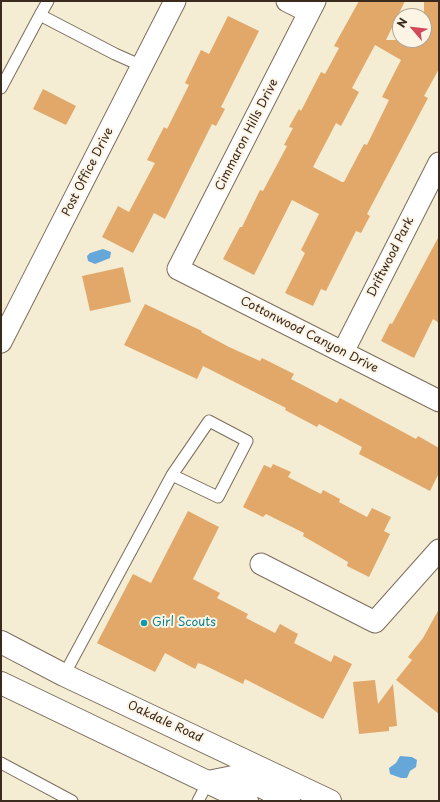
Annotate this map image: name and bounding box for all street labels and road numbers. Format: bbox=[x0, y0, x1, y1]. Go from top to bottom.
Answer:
street label: Cimmaron Hills Drive bbox=[213, 77, 281, 193]
street label: Post Office Drive bbox=[59, 125, 117, 219]
street label: Driftwood Park bbox=[365, 214, 417, 300]
street label: Cottonwood Canyon Drive bbox=[238, 294, 380, 376]
street label: Oakdale Road bbox=[125, 698, 205, 746]

